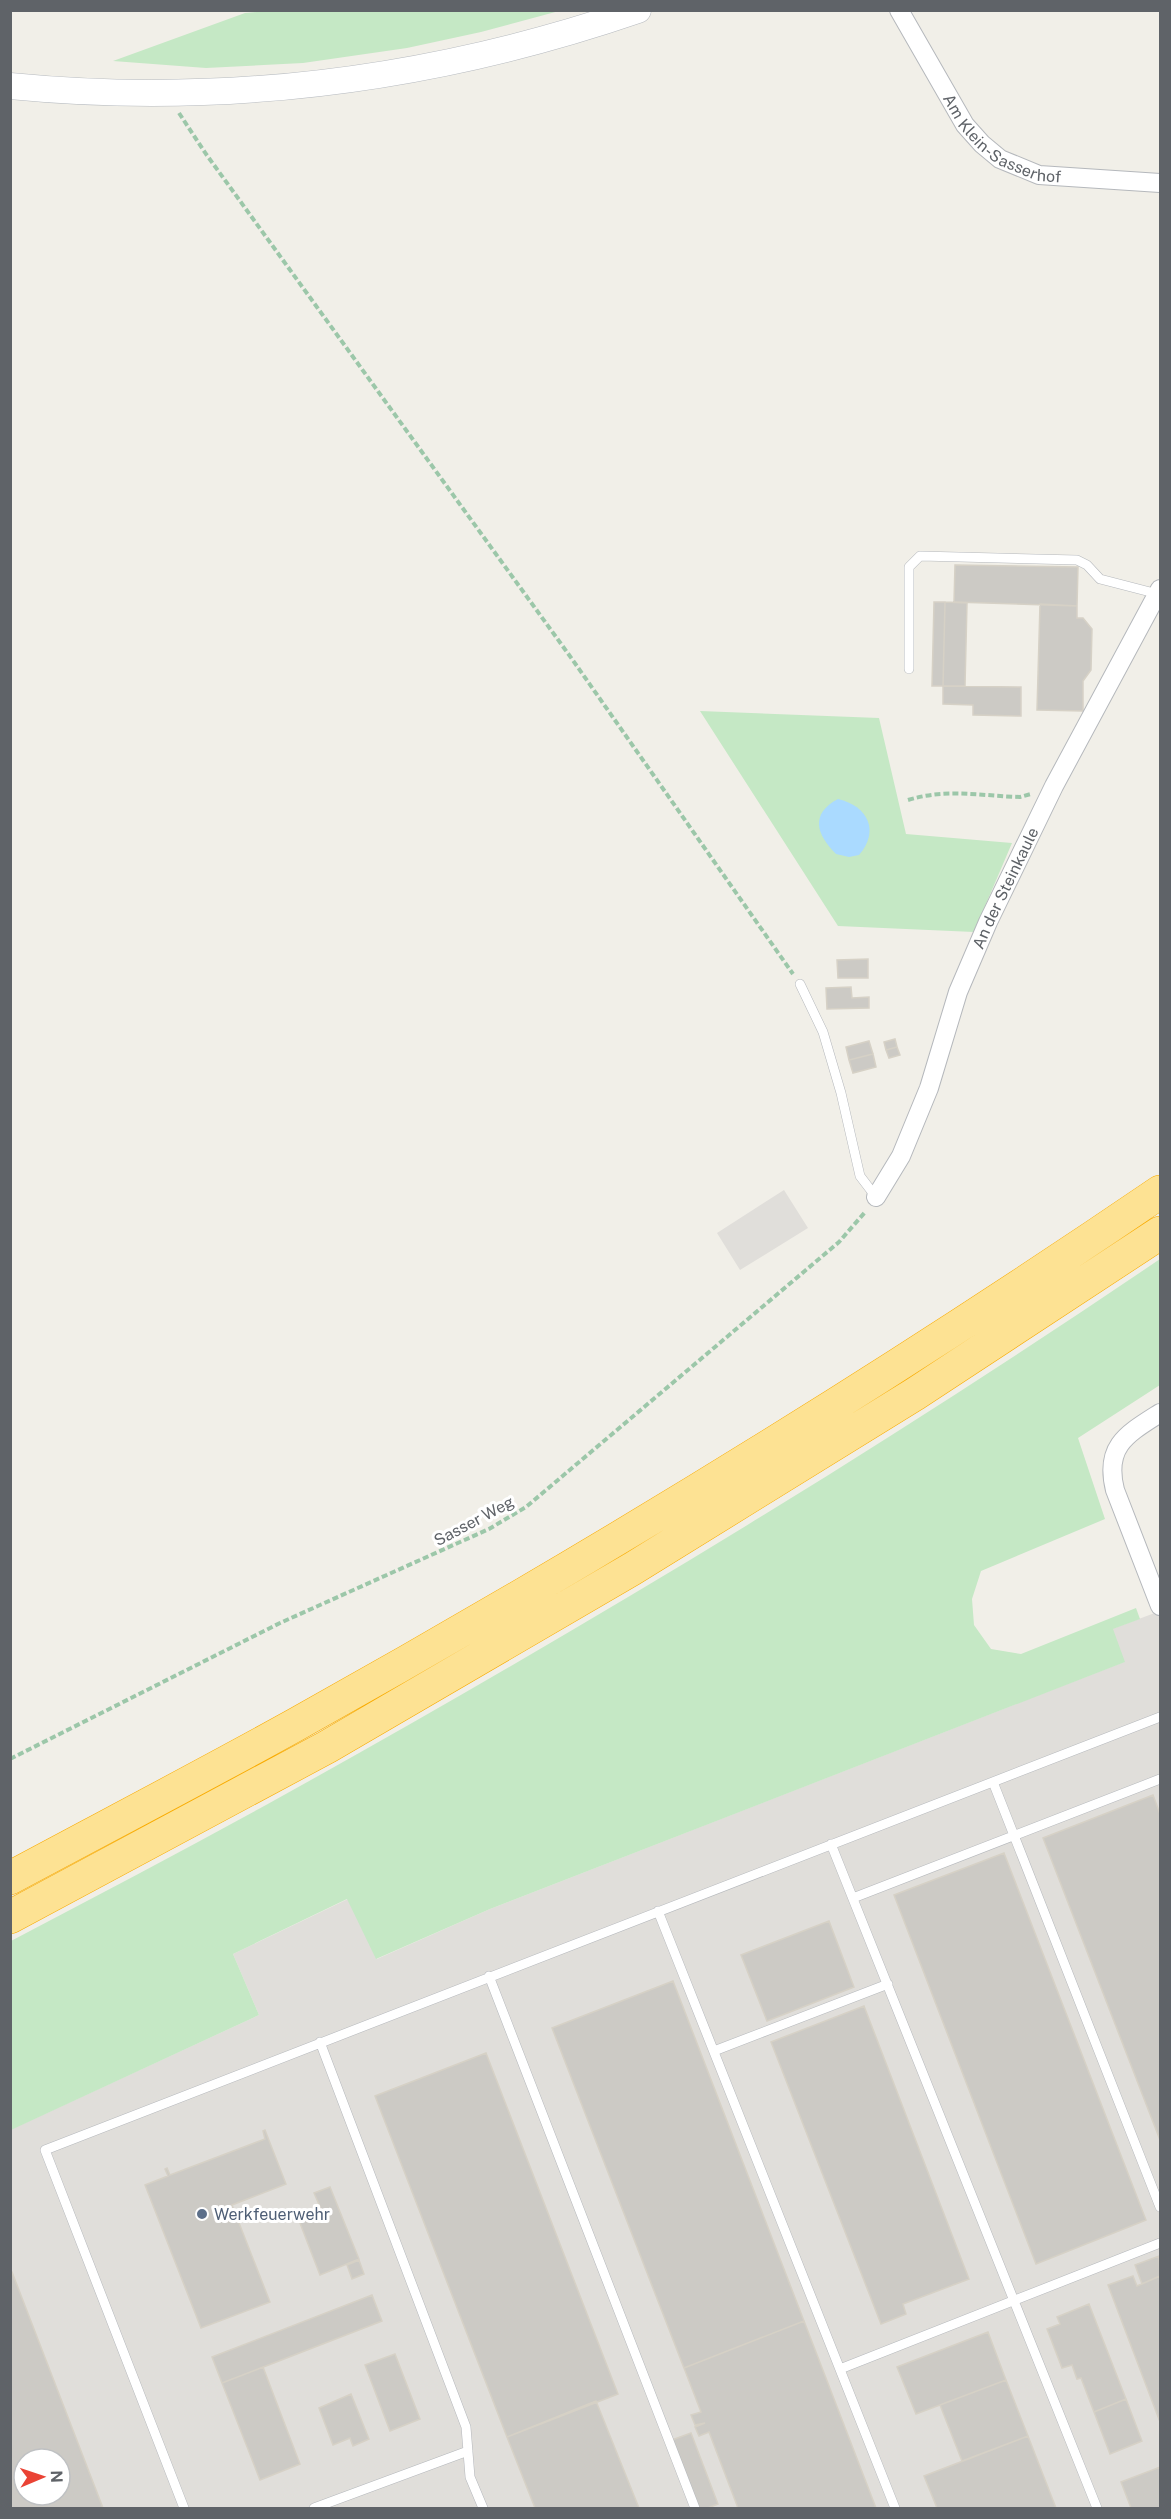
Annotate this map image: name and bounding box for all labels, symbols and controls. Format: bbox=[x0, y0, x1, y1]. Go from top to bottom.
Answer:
street label: Am Klein-Sasserhof bbox=[940, 90, 1062, 186]
street label: An der Steinkaule bbox=[968, 824, 1042, 952]
street label: Sasser Weg bbox=[431, 1492, 517, 1550]
place label: Werkfeuerwehr bbox=[214, 2205, 330, 2224]
marker: Werkfeuerwehr bbox=[195, 2207, 209, 2221]
north arrow bbox=[12, 2447, 72, 2507]
text: N bbox=[47, 2470, 66, 2483]

